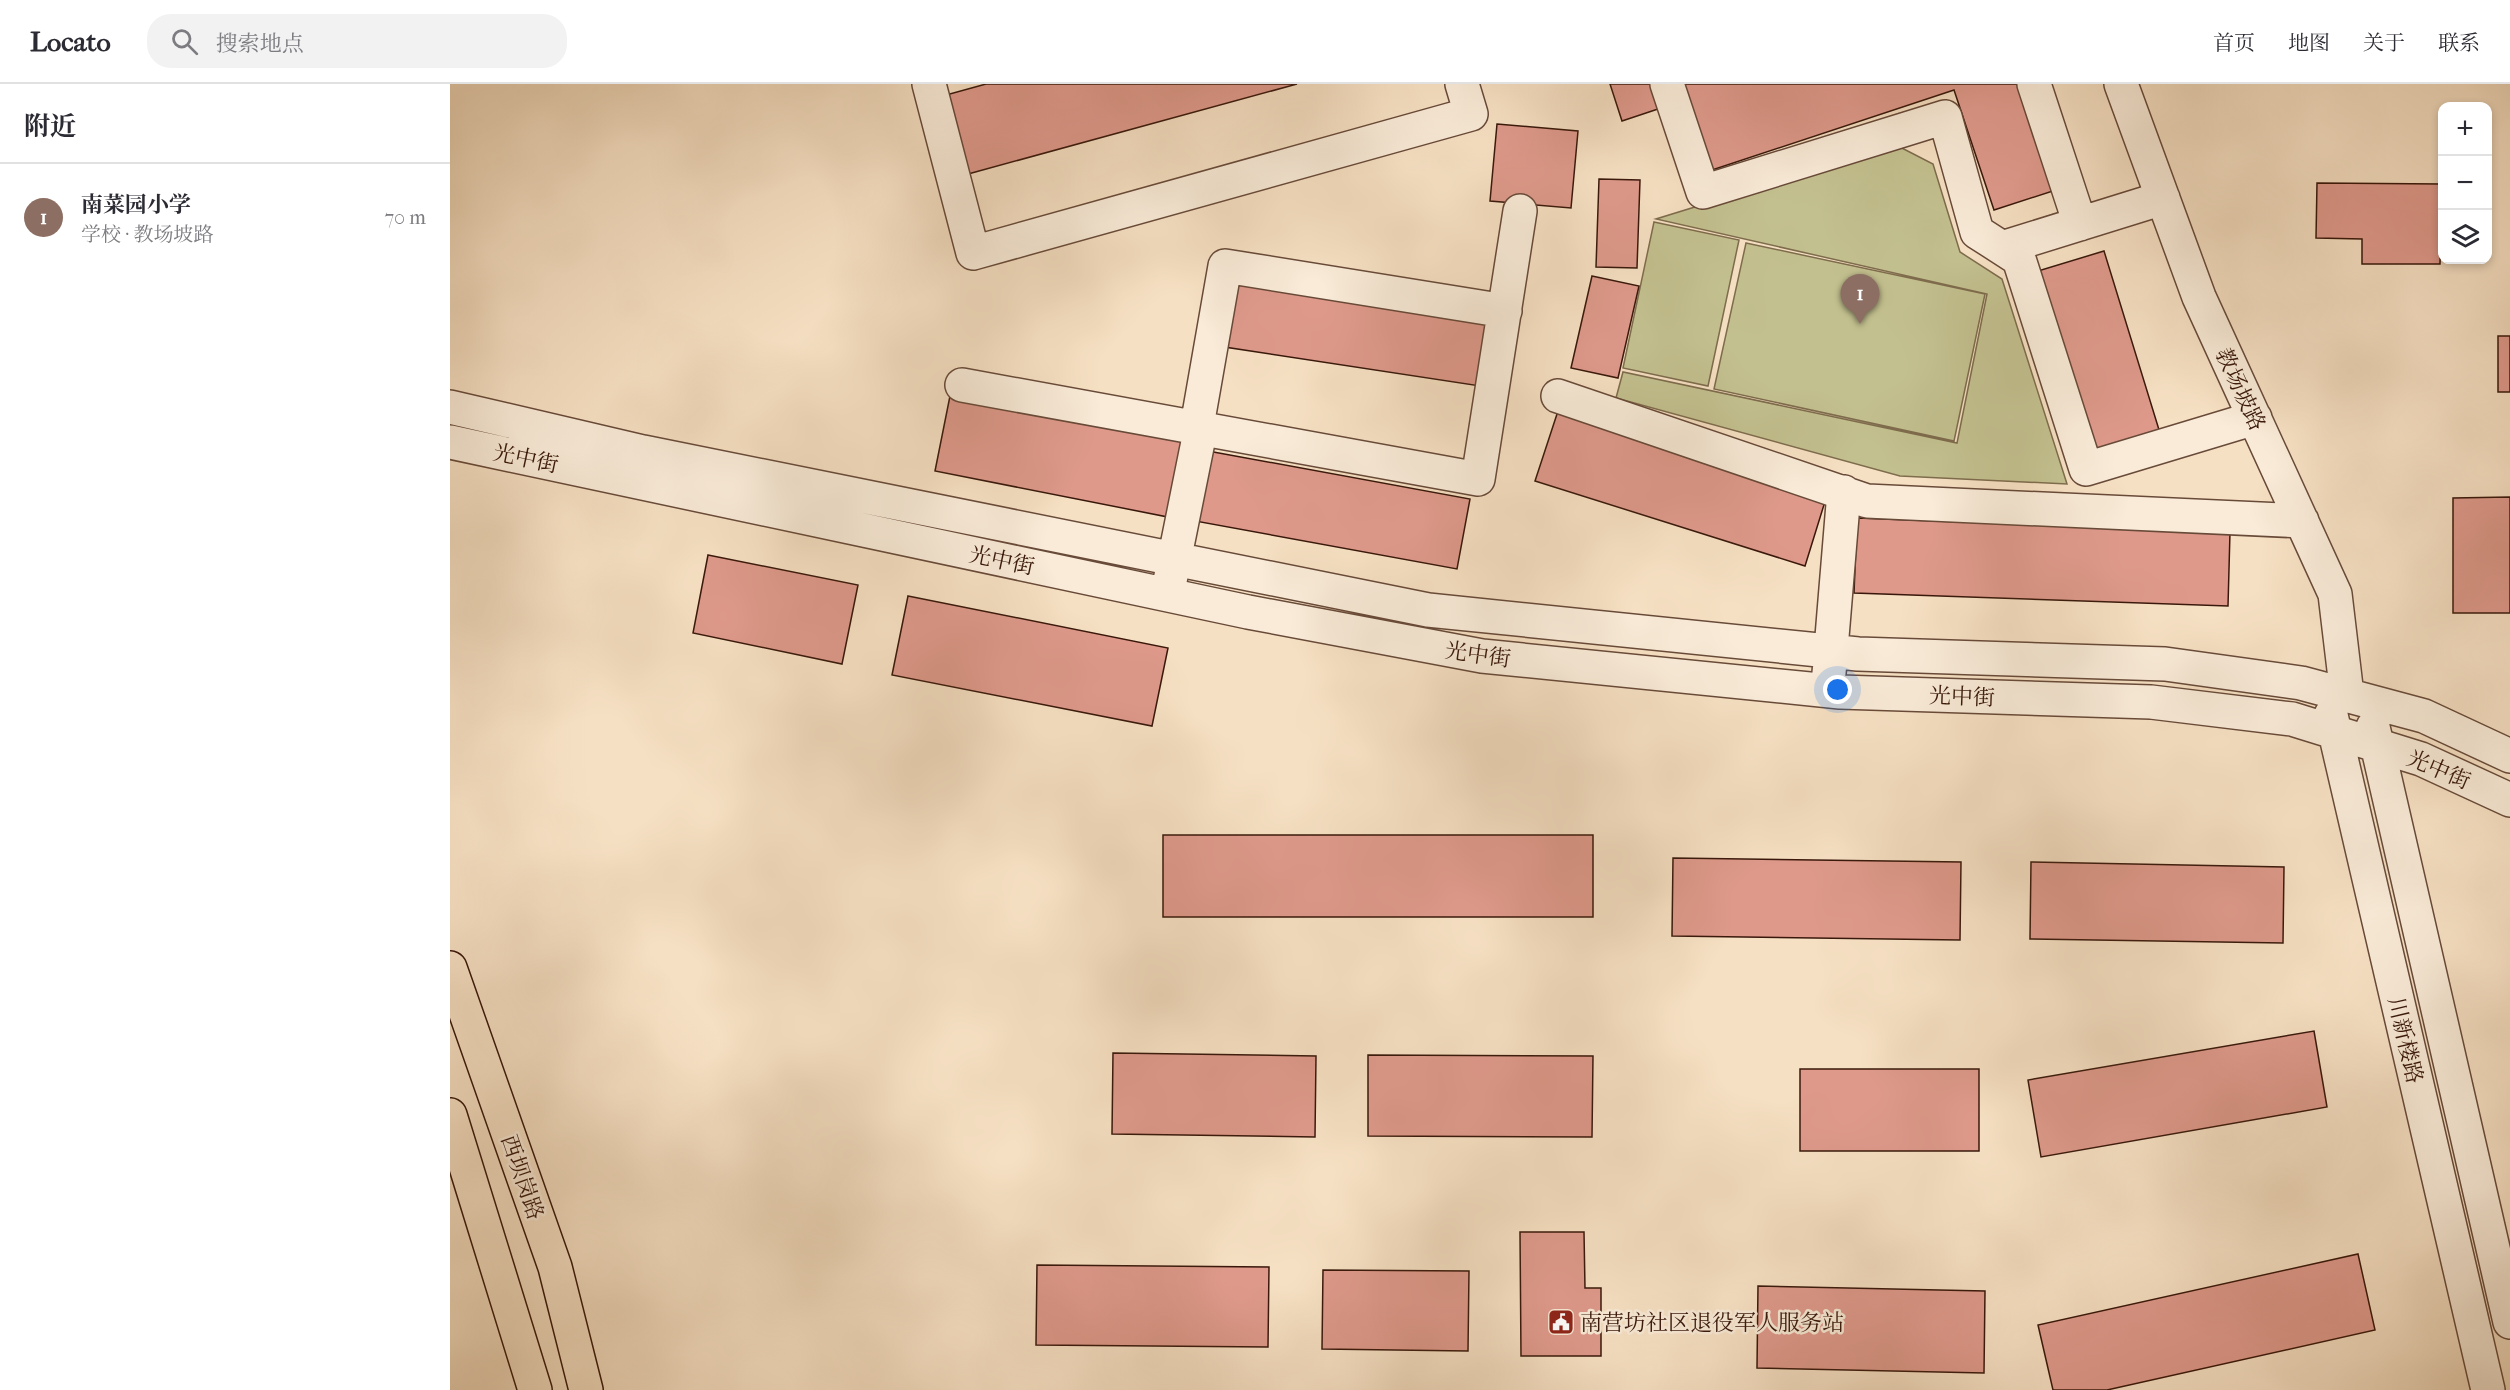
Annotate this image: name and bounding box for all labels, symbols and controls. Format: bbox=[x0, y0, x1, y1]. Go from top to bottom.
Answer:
search box bbox=[147, 14, 567, 68]
text: Locato bbox=[30, 25, 111, 58]
icon: search bbox=[168, 25, 201, 58]
text: 搜索地点 bbox=[216, 31, 304, 57]
text: 首页 bbox=[2213, 31, 2255, 55]
text: 地图 bbox=[2288, 31, 2330, 55]
text: 关于 bbox=[2363, 31, 2405, 55]
text: 联系 bbox=[2438, 31, 2480, 55]
map controls bbox=[2438, 102, 2492, 264]
button: + bbox=[2438, 102, 2492, 156]
text: 附近 bbox=[24, 111, 76, 142]
button: − bbox=[2438, 156, 2492, 210]
text: 南菜园小学 bbox=[81, 192, 191, 218]
text: 1 bbox=[40, 206, 47, 229]
text: 70 m bbox=[384, 206, 426, 229]
button: layers bbox=[2438, 210, 2492, 264]
text: 学校 · 教场坡路 bbox=[81, 223, 214, 246]
pin: 1 bbox=[1840, 274, 1880, 324]
street label: 教场坡路 bbox=[2210, 344, 2270, 435]
street label: 光中街 bbox=[491, 439, 561, 479]
street label: 光中街 bbox=[967, 541, 1037, 581]
street label: 光中街 bbox=[1443, 638, 1512, 672]
your location bbox=[1823, 675, 1852, 704]
street label: 光中街 bbox=[1929, 683, 1995, 711]
street label: 光中街 bbox=[2403, 745, 2474, 795]
street label: 川新楼路 bbox=[2382, 994, 2428, 1086]
street label: 西坝岗路 bbox=[495, 1131, 549, 1223]
public building icon: 南营坊社区退役军人服务站 bbox=[1546, 1307, 1576, 1337]
place label: 南营坊社区退役军人服务站 bbox=[1580, 1310, 1844, 1336]

